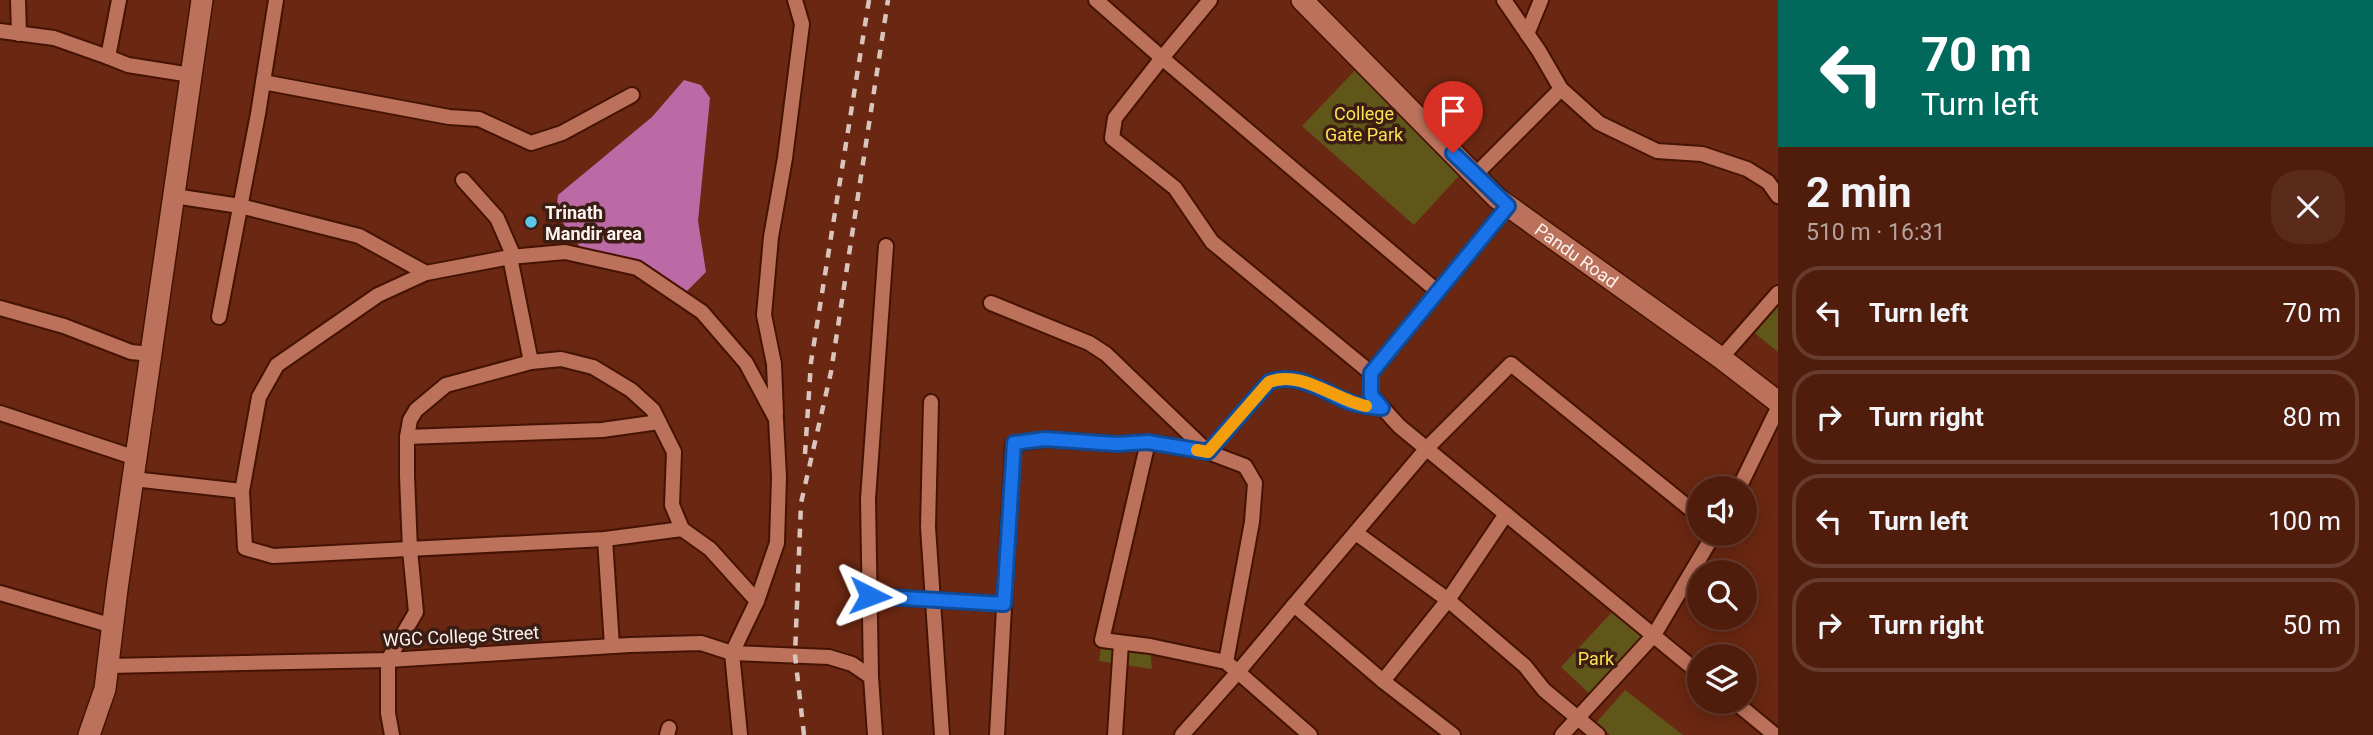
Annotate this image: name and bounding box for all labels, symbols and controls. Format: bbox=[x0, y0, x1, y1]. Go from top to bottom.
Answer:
text: 70 m bbox=[1921, 26, 2032, 83]
icon: left bbox=[1806, 28, 1897, 119]
pin bbox=[1423, 81, 1483, 153]
text: Turn left bbox=[1921, 85, 2039, 123]
icon: arrive bbox=[1434, 92, 1472, 130]
park label: College Gate Park bbox=[1325, 103, 1404, 145]
text: 2 min bbox=[1806, 168, 1912, 217]
button: close bbox=[2271, 170, 2345, 244]
place label: Trinath Mandir area bbox=[545, 202, 642, 244]
marker: Trinath Mandir area bbox=[523, 214, 539, 230]
street label: Pandu Road bbox=[1531, 218, 1622, 292]
text: 510 m · 16:31 bbox=[1806, 219, 1945, 246]
icon: left bbox=[1810, 294, 1848, 332]
text: Turn left bbox=[1869, 298, 1968, 328]
text: 70 m bbox=[2283, 298, 2341, 328]
icon: right bbox=[1810, 398, 1848, 436]
text: Turn right bbox=[1869, 402, 1984, 432]
text: 80 m bbox=[2283, 402, 2341, 432]
map controls bbox=[1687, 476, 1757, 714]
button: sound bbox=[1687, 476, 1757, 546]
icon: left bbox=[1810, 502, 1848, 540]
text: Turn left bbox=[1869, 506, 1968, 536]
text: 100 m bbox=[2268, 506, 2341, 536]
position arrow bbox=[833, 559, 907, 633]
button: search bbox=[1687, 560, 1757, 630]
icon: right bbox=[1810, 606, 1848, 644]
text: Turn right bbox=[1869, 610, 1984, 640]
text: 50 m bbox=[2283, 610, 2341, 640]
street label: WGC College Street bbox=[382, 621, 540, 651]
button: layers bbox=[1687, 644, 1757, 714]
park label: Park bbox=[1578, 648, 1615, 669]

